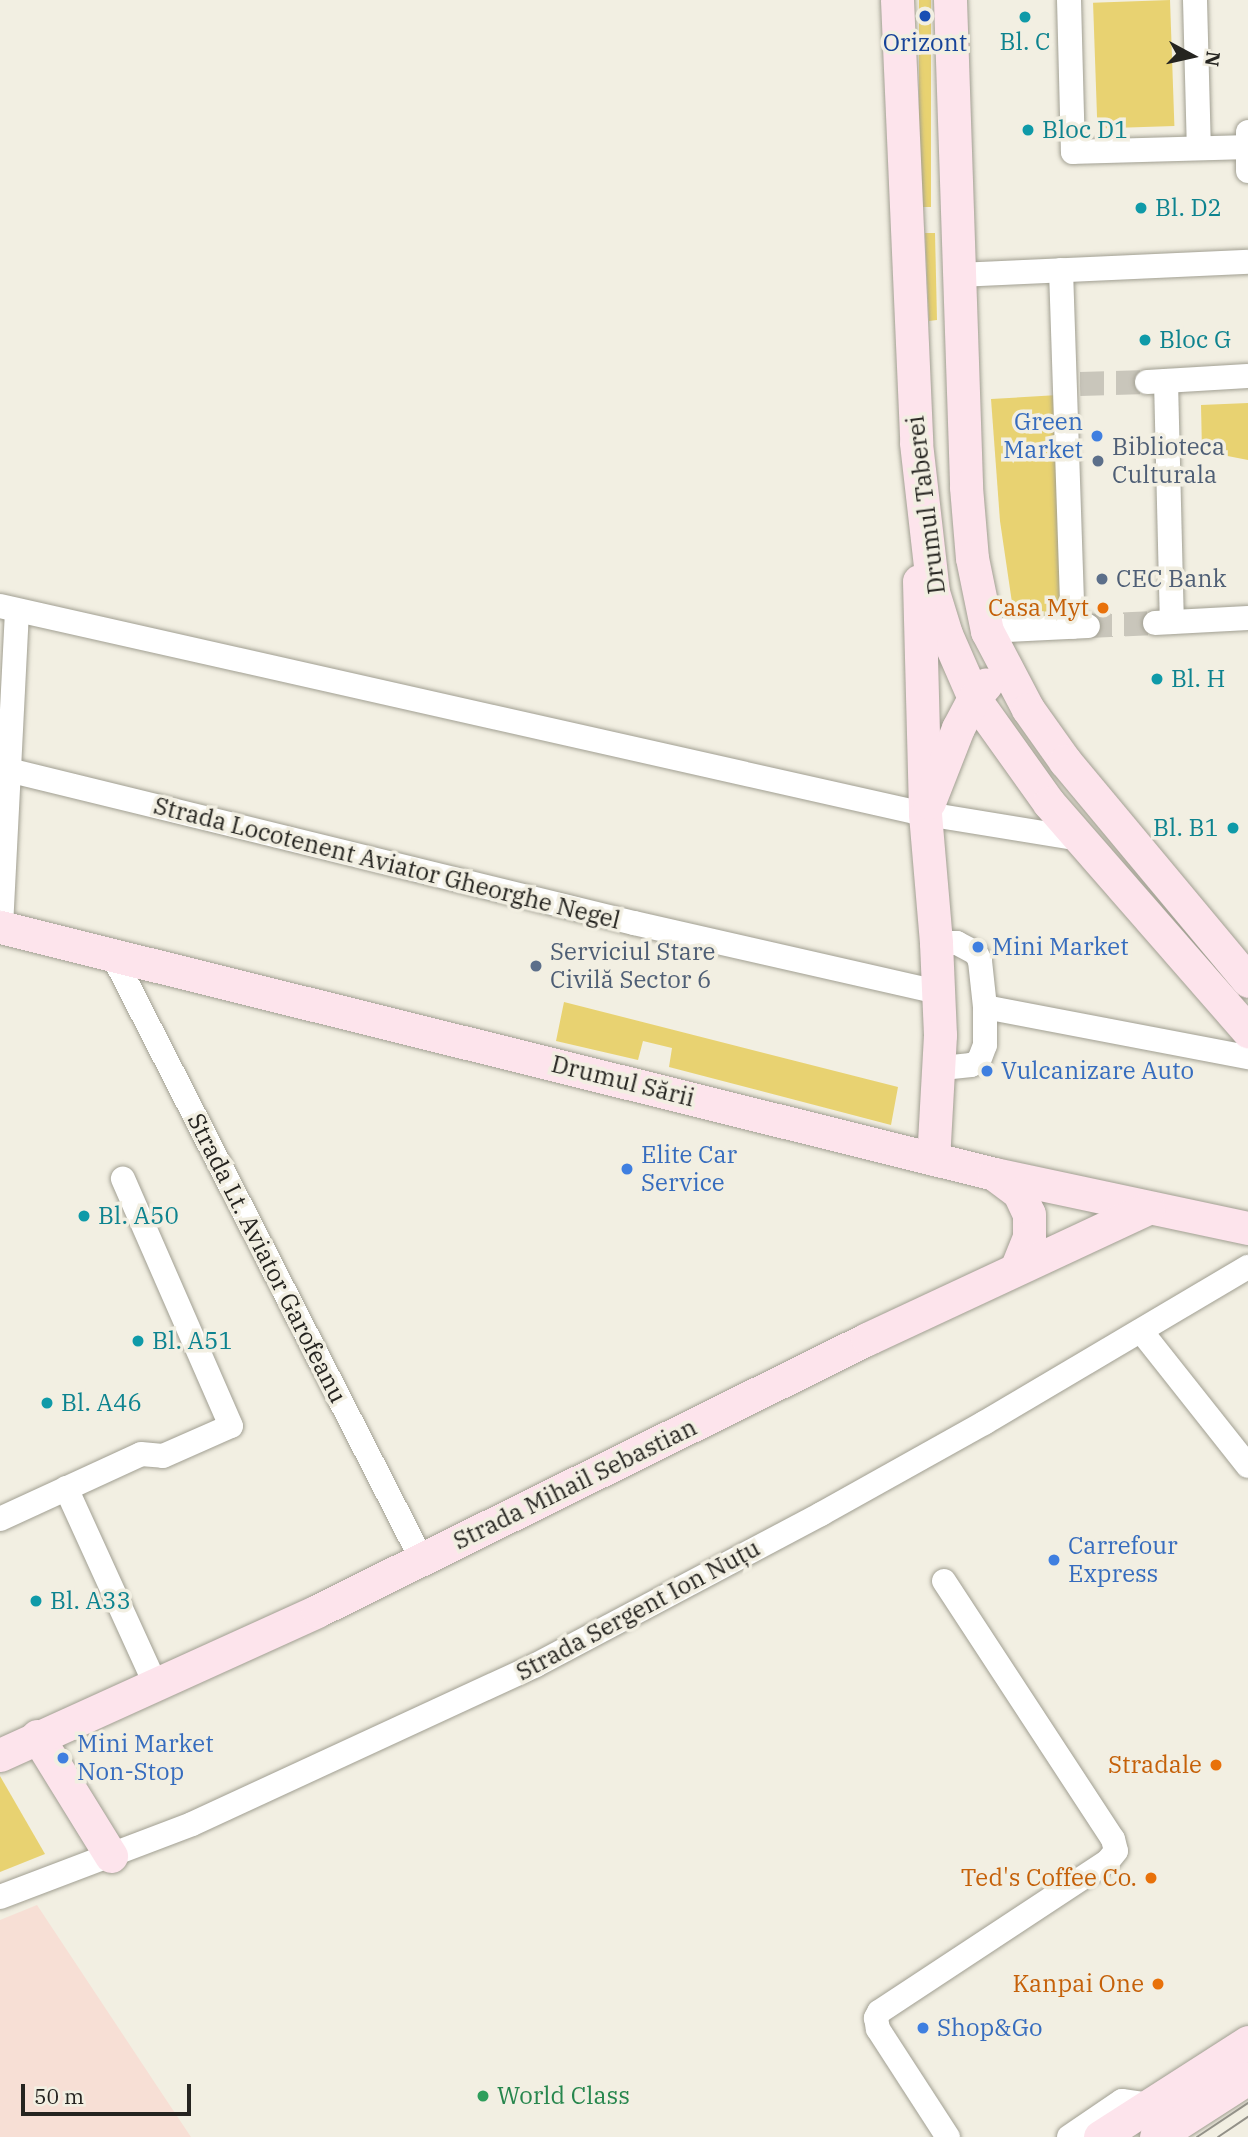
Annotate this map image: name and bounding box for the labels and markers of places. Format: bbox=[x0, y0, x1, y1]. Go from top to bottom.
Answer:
marker: Orizont bbox=[915, 6, 935, 26]
marker: Bl. C bbox=[1017, 9, 1033, 25]
place label: Bl. C bbox=[999, 28, 1051, 56]
place label: Orizont bbox=[883, 29, 967, 57]
place label: Bloc D1 bbox=[1042, 116, 1128, 144]
marker: Bloc D1 bbox=[1020, 122, 1036, 138]
place label: Bl. D2 bbox=[1155, 194, 1222, 222]
marker: Bl. D2 bbox=[1133, 200, 1149, 216]
place label: Bloc G bbox=[1159, 326, 1231, 354]
marker: Bloc G bbox=[1137, 332, 1153, 348]
place label: Green Market bbox=[1003, 408, 1083, 464]
marker: Green Market bbox=[1089, 428, 1105, 444]
place label: Biblioteca Culturala bbox=[1112, 433, 1225, 489]
marker: Biblioteca Culturala bbox=[1090, 453, 1106, 469]
place label: CEC Bank bbox=[1116, 565, 1227, 593]
marker: CEC Bank bbox=[1094, 571, 1110, 587]
place label: Casa Myt bbox=[988, 594, 1089, 622]
marker: Casa Myt bbox=[1095, 600, 1111, 616]
place label: Bl. H bbox=[1171, 665, 1225, 693]
marker: Bl. H bbox=[1149, 671, 1165, 687]
place label: Bl. B1 bbox=[1153, 814, 1219, 842]
marker: Bl. B1 bbox=[1225, 820, 1241, 836]
place label: Mini Market bbox=[992, 933, 1129, 961]
place label: Serviciul Stare Civilă Sector 6 bbox=[550, 938, 715, 994]
marker: Mini Market bbox=[970, 939, 986, 955]
marker: Serviciul Stare Civilă Sector 6 bbox=[528, 958, 544, 974]
place label: Vulcanizare Auto bbox=[1001, 1057, 1194, 1085]
marker: Vulcanizare Auto bbox=[979, 1063, 995, 1079]
place label: Elite Car Service bbox=[641, 1141, 737, 1197]
marker: Elite Car Service bbox=[619, 1161, 635, 1177]
place label: Bl. A50 bbox=[98, 1202, 179, 1230]
marker: Bl. A50 bbox=[76, 1208, 92, 1224]
place label: Bl. A51 bbox=[152, 1327, 233, 1355]
marker: Bl. A51 bbox=[130, 1333, 146, 1349]
place label: Bl. A46 bbox=[61, 1389, 142, 1417]
marker: Bl. A46 bbox=[39, 1395, 55, 1411]
place label: Carrefour Express bbox=[1068, 1532, 1178, 1588]
marker: Carrefour Express bbox=[1046, 1552, 1062, 1568]
place label: Bl. A33 bbox=[50, 1587, 131, 1615]
marker: Bl. A33 bbox=[28, 1593, 44, 1609]
place label: Mini Market Non-Stop bbox=[77, 1730, 214, 1786]
marker: Mini Market Non-Stop bbox=[55, 1750, 71, 1766]
place label: Stradale bbox=[1108, 1751, 1202, 1779]
marker: Stradale bbox=[1208, 1757, 1224, 1773]
place label: Ted's Coffee Co. bbox=[961, 1864, 1137, 1892]
marker: Ted's Coffee Co. bbox=[1143, 1870, 1159, 1886]
place label: Kanpai One bbox=[1012, 1970, 1144, 1998]
marker: Kanpai One bbox=[1150, 1976, 1166, 1992]
place label: Shop&Go bbox=[937, 2014, 1043, 2042]
marker: Shop&Go bbox=[915, 2020, 931, 2036]
place label: World Class bbox=[497, 2082, 630, 2110]
marker: World Class bbox=[475, 2088, 491, 2104]

